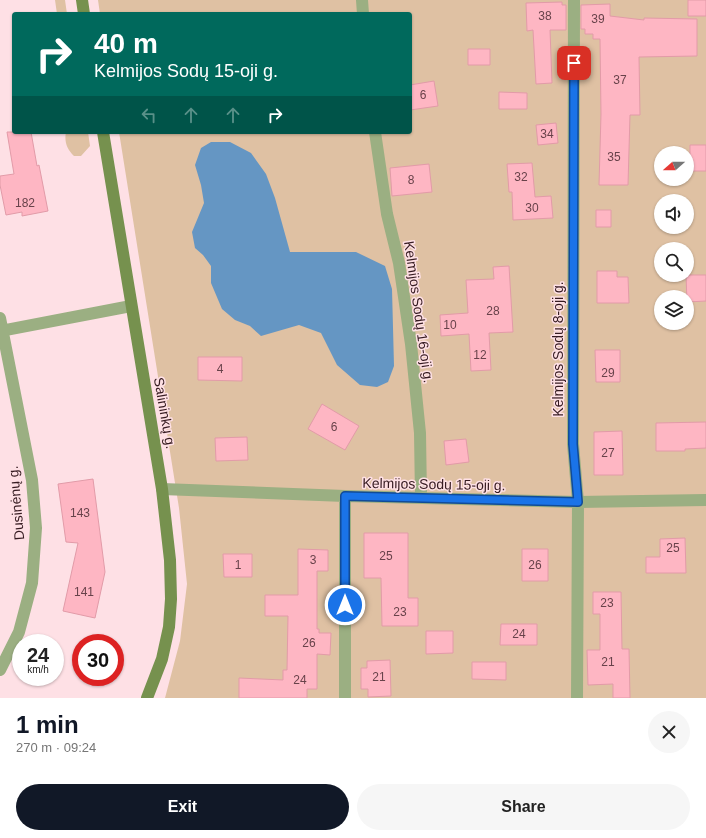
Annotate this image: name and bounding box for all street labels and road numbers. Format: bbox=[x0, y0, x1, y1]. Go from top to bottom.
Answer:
street label: Kelmijos Sodų 16-oji g. bbox=[401, 240, 437, 384]
street label: Kelmijos Sodų 8-oji g. bbox=[550, 281, 566, 417]
street label: Salininkų g. bbox=[151, 376, 179, 450]
street label: Dusinėnų g. bbox=[5, 465, 27, 541]
street label: Kelmijos Sodų 15-oji g. bbox=[362, 475, 506, 493]

